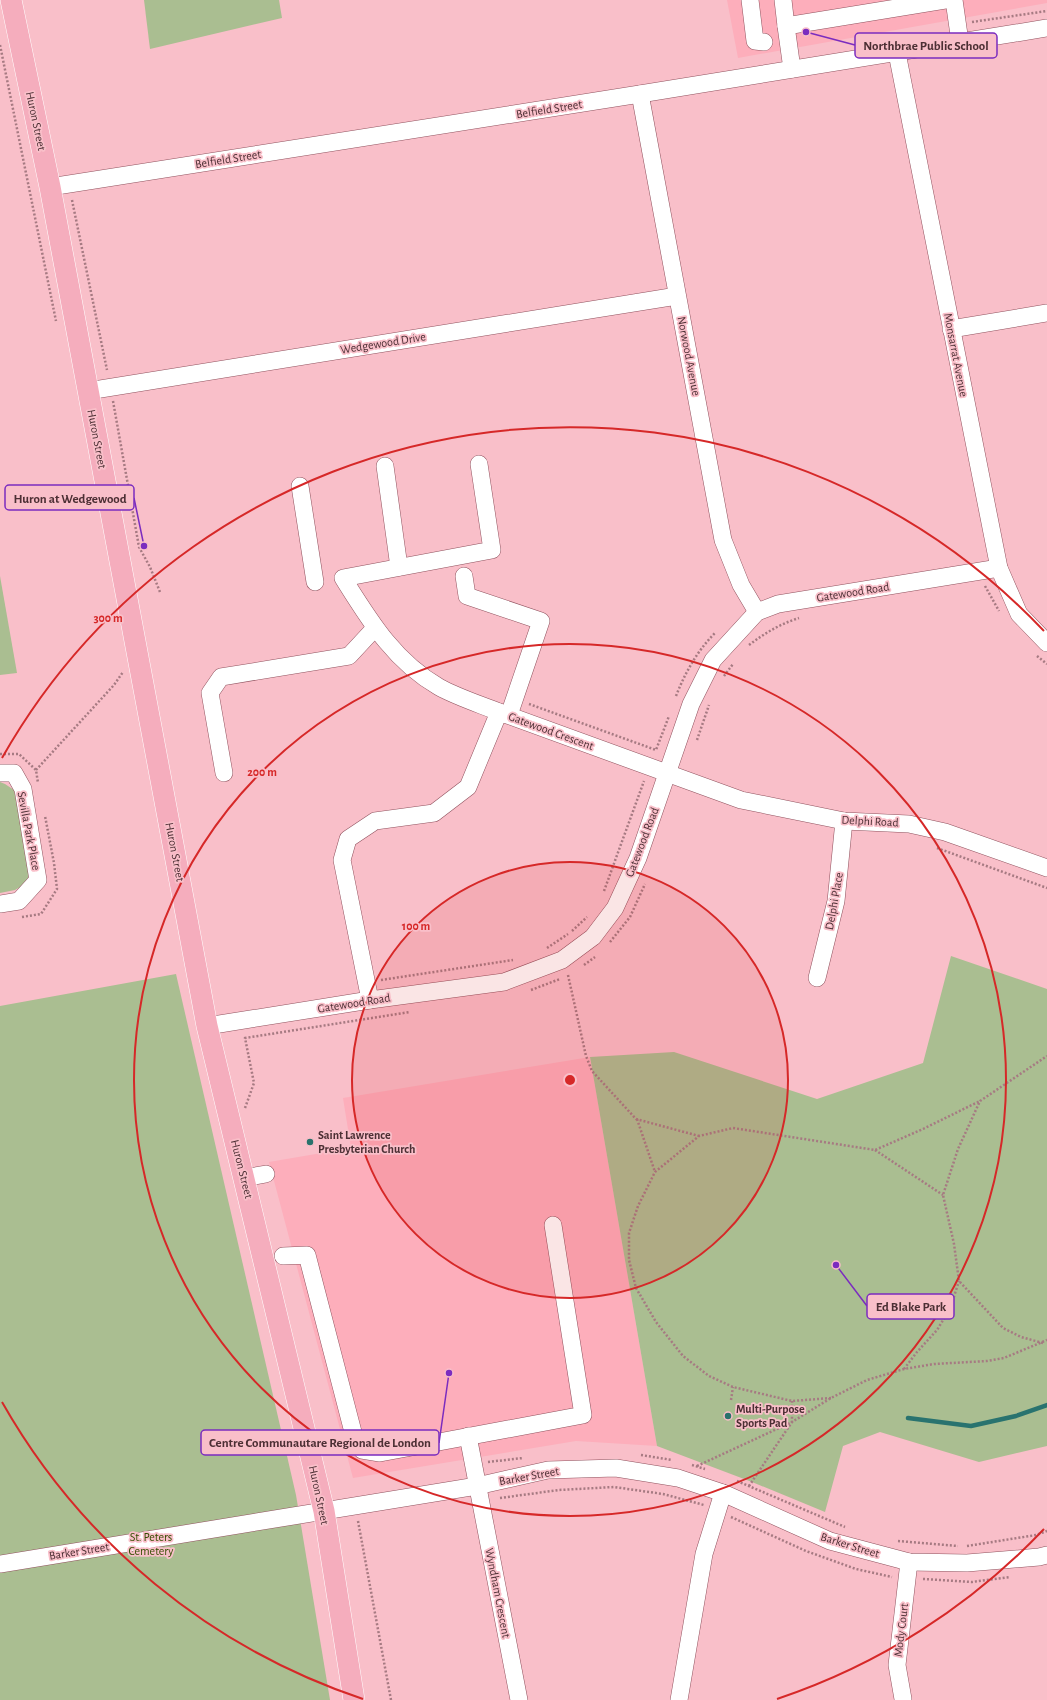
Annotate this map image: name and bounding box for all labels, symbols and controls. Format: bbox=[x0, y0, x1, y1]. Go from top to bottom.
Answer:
callout: Northbrae Public School bbox=[855, 33, 997, 58]
text: Northbrae Public School bbox=[863, 40, 989, 53]
street label: Huron Street bbox=[24, 90, 48, 152]
street label: Belfield Street bbox=[515, 98, 583, 120]
street label: Belfield Street bbox=[194, 148, 262, 170]
street label: Monsarrat Avenue bbox=[942, 312, 970, 398]
street label: Norwood Avenue bbox=[675, 315, 703, 397]
street label: Wedgewood Drive bbox=[339, 330, 427, 356]
street label: Huron Street bbox=[85, 408, 109, 470]
callout: Huron at Wedgewood bbox=[5, 485, 134, 510]
text: Huron at Wedgewood bbox=[13, 493, 127, 506]
street label: Gatewood Road bbox=[816, 580, 890, 604]
text: 300 m bbox=[93, 612, 123, 624]
street label: Gatewood Crescent bbox=[507, 710, 595, 752]
text: 200 m bbox=[247, 766, 277, 778]
street label: Sevilla Park Place bbox=[15, 791, 43, 871]
street label: Gatewood Road bbox=[623, 805, 661, 879]
street label: Delphi Road bbox=[841, 814, 899, 828]
street label: Huron Street bbox=[163, 821, 187, 883]
street label: Delphi Place bbox=[823, 871, 845, 931]
text: 100 m bbox=[402, 920, 430, 932]
street label: Gatewood Road bbox=[317, 991, 391, 1015]
centre of rings bbox=[563, 1073, 577, 1087]
place label: Saint Lawrence Presbyterian Church bbox=[318, 1129, 415, 1156]
marker: Saint Lawrence Presbyterian Church bbox=[305, 1137, 315, 1147]
street label: Huron Street bbox=[229, 1138, 255, 1200]
callout: Ed Blake Park bbox=[867, 1294, 954, 1319]
text: Ed Blake Park bbox=[876, 1301, 947, 1314]
place label: Multi-Purpose Sports Pad bbox=[736, 1403, 805, 1429]
marker: Multi-Purpose Sports Pad bbox=[723, 1411, 733, 1421]
callout: Centre Communautare Regional de London bbox=[201, 1430, 439, 1455]
text: Centre Communautare Regional de London bbox=[209, 1437, 431, 1450]
street label: Huron Street bbox=[307, 1464, 331, 1526]
street label: Barker Street bbox=[498, 1465, 560, 1487]
street label: Barker Street bbox=[819, 1530, 881, 1560]
park label: St. Peters Cemetery bbox=[128, 1531, 174, 1558]
street label: Barker Street bbox=[48, 1540, 110, 1562]
street label: Wyndham Crescent bbox=[482, 1547, 513, 1639]
street label: Mody Court bbox=[892, 1602, 911, 1658]

